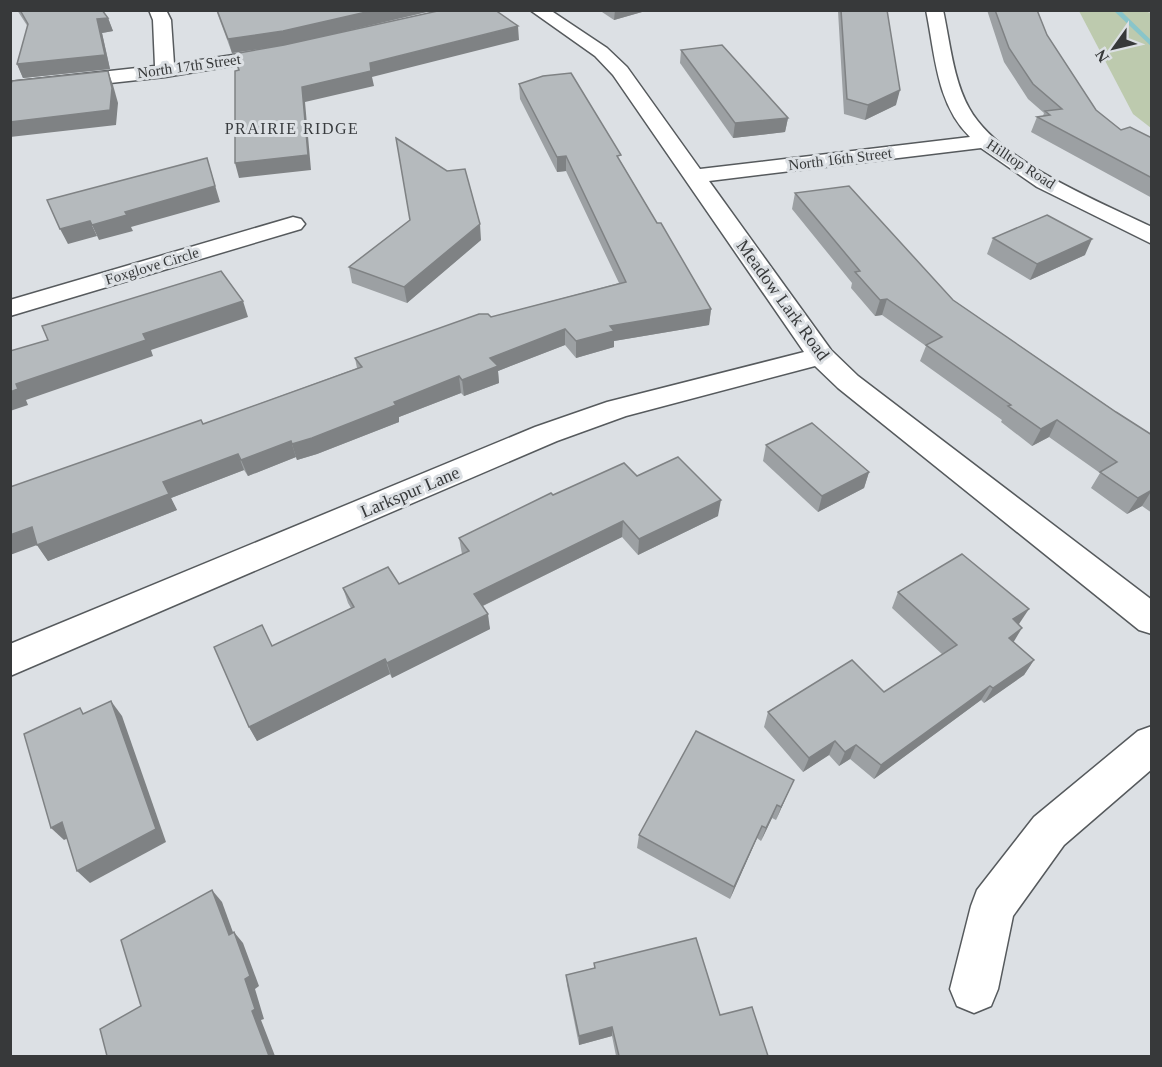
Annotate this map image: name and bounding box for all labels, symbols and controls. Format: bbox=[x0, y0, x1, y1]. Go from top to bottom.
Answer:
north arrow bbox=[1084, 18, 1144, 78]
text: N bbox=[1091, 46, 1112, 66]
street label: North 17th Street bbox=[136, 51, 243, 81]
district label: PRAIRIE RIDGE bbox=[225, 120, 359, 137]
street label: Hilltop Road bbox=[984, 136, 1058, 192]
street label: North 16th Street bbox=[787, 145, 893, 173]
street label: Meadow Lark Road bbox=[733, 236, 833, 364]
street label: Foxglove Circle bbox=[103, 244, 201, 288]
street label: Larkspur Lane bbox=[358, 462, 462, 522]

